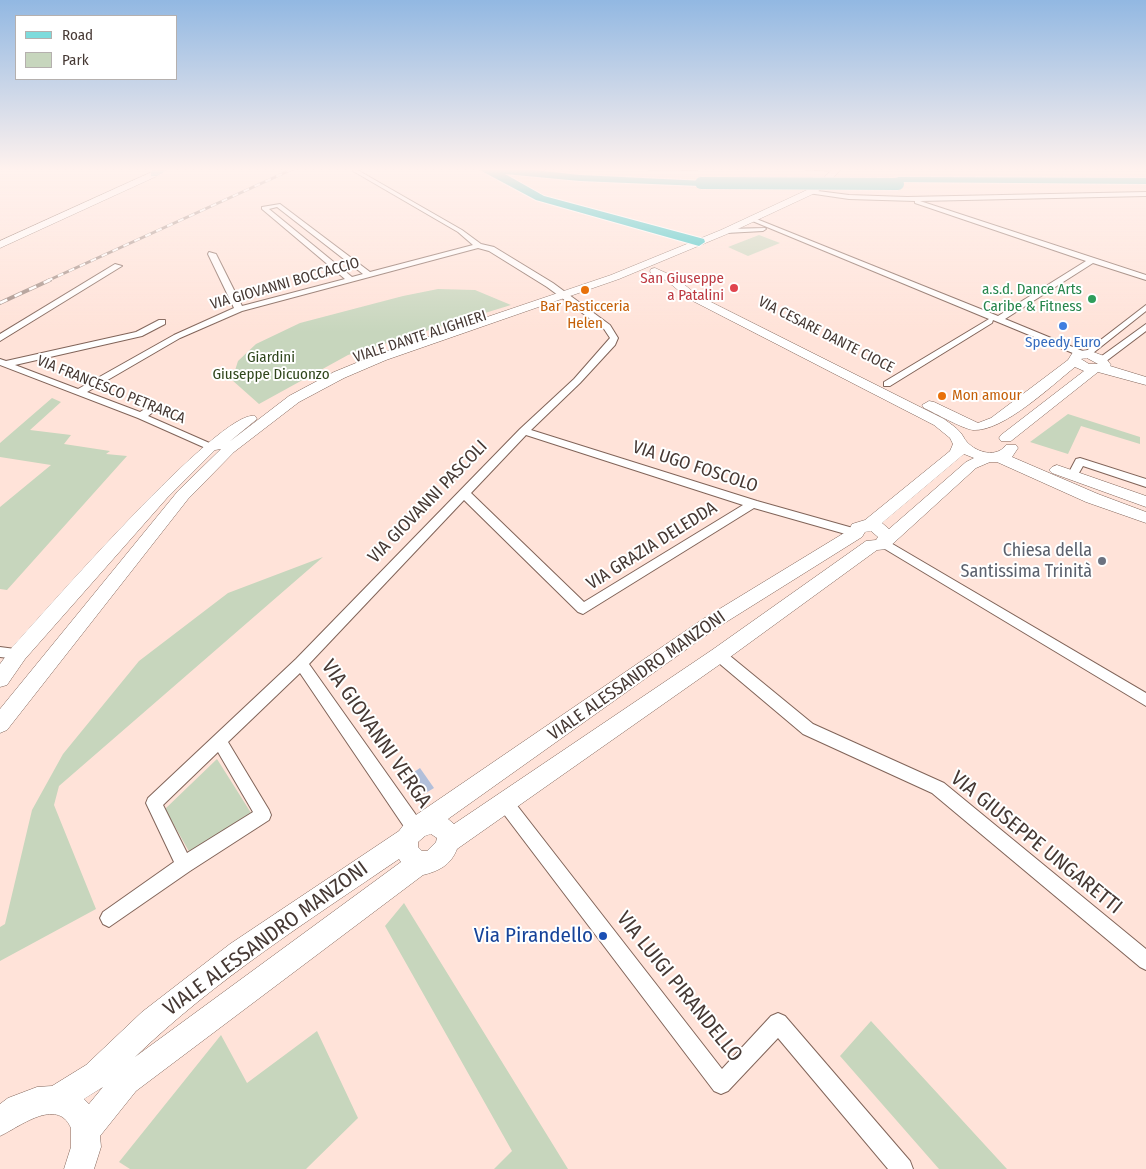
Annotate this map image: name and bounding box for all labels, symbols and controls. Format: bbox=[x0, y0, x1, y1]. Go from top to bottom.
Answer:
legend bbox=[15, 15, 178, 80]
text: Road bbox=[62, 26, 93, 44]
text: Park bbox=[62, 51, 89, 69]
street label: VIA GIOVANNI BOCCACCIO bbox=[208, 254, 362, 314]
place label: San Giuseppe a Patalini bbox=[640, 270, 724, 305]
place label: a.s.d. Dance Arts Caribe & Fitness bbox=[982, 281, 1082, 316]
marker: San Giuseppe a Patalini bbox=[728, 282, 740, 294]
marker: Bar Pasticceria Helen bbox=[579, 284, 591, 296]
street label: VIA CESARE DANTE CIOCE bbox=[755, 293, 897, 377]
marker: a.s.d. Dance Arts Caribe & Fitness bbox=[1086, 293, 1098, 305]
place label: Bar Pasticceria Helen bbox=[540, 298, 630, 333]
street label: VIALE DANTE ALIGHIERI bbox=[351, 307, 489, 367]
marker: Speedy Euro bbox=[1057, 320, 1069, 332]
place label: Speedy Euro bbox=[1025, 334, 1101, 352]
park label: Giardini Giuseppe Dicuonzo bbox=[212, 349, 330, 384]
street label: VIA FRANCESCO PETRARCA bbox=[34, 352, 188, 428]
place label: Mon amour bbox=[952, 387, 1022, 405]
marker: Mon amour bbox=[936, 390, 948, 402]
street label: VIA GIOVANNI PASCOLI bbox=[364, 436, 492, 568]
street label: VIA UGO FOSCOLO bbox=[630, 437, 760, 497]
street label: VIA GRAZIA DELEDDA bbox=[583, 497, 721, 595]
place label: Chiesa della Santissima Trinità bbox=[961, 540, 1092, 582]
marker: Chiesa della Santissima Trinità bbox=[1096, 555, 1108, 567]
street label: VIALE ALESSANDRO MANZONI bbox=[544, 607, 730, 745]
street label: VIA GIOVANNI VERGA bbox=[315, 655, 437, 813]
street label: VIA GIUSEPPE UNGARETTI bbox=[945, 766, 1127, 920]
street label: VIALE ALESSANDRO MANZONI bbox=[159, 856, 373, 1022]
street label: VIA LUIGI PIRANDELLO bbox=[611, 907, 747, 1067]
place label: Via Pirandello bbox=[474, 923, 593, 949]
marker: Via Pirandello bbox=[597, 930, 609, 942]

